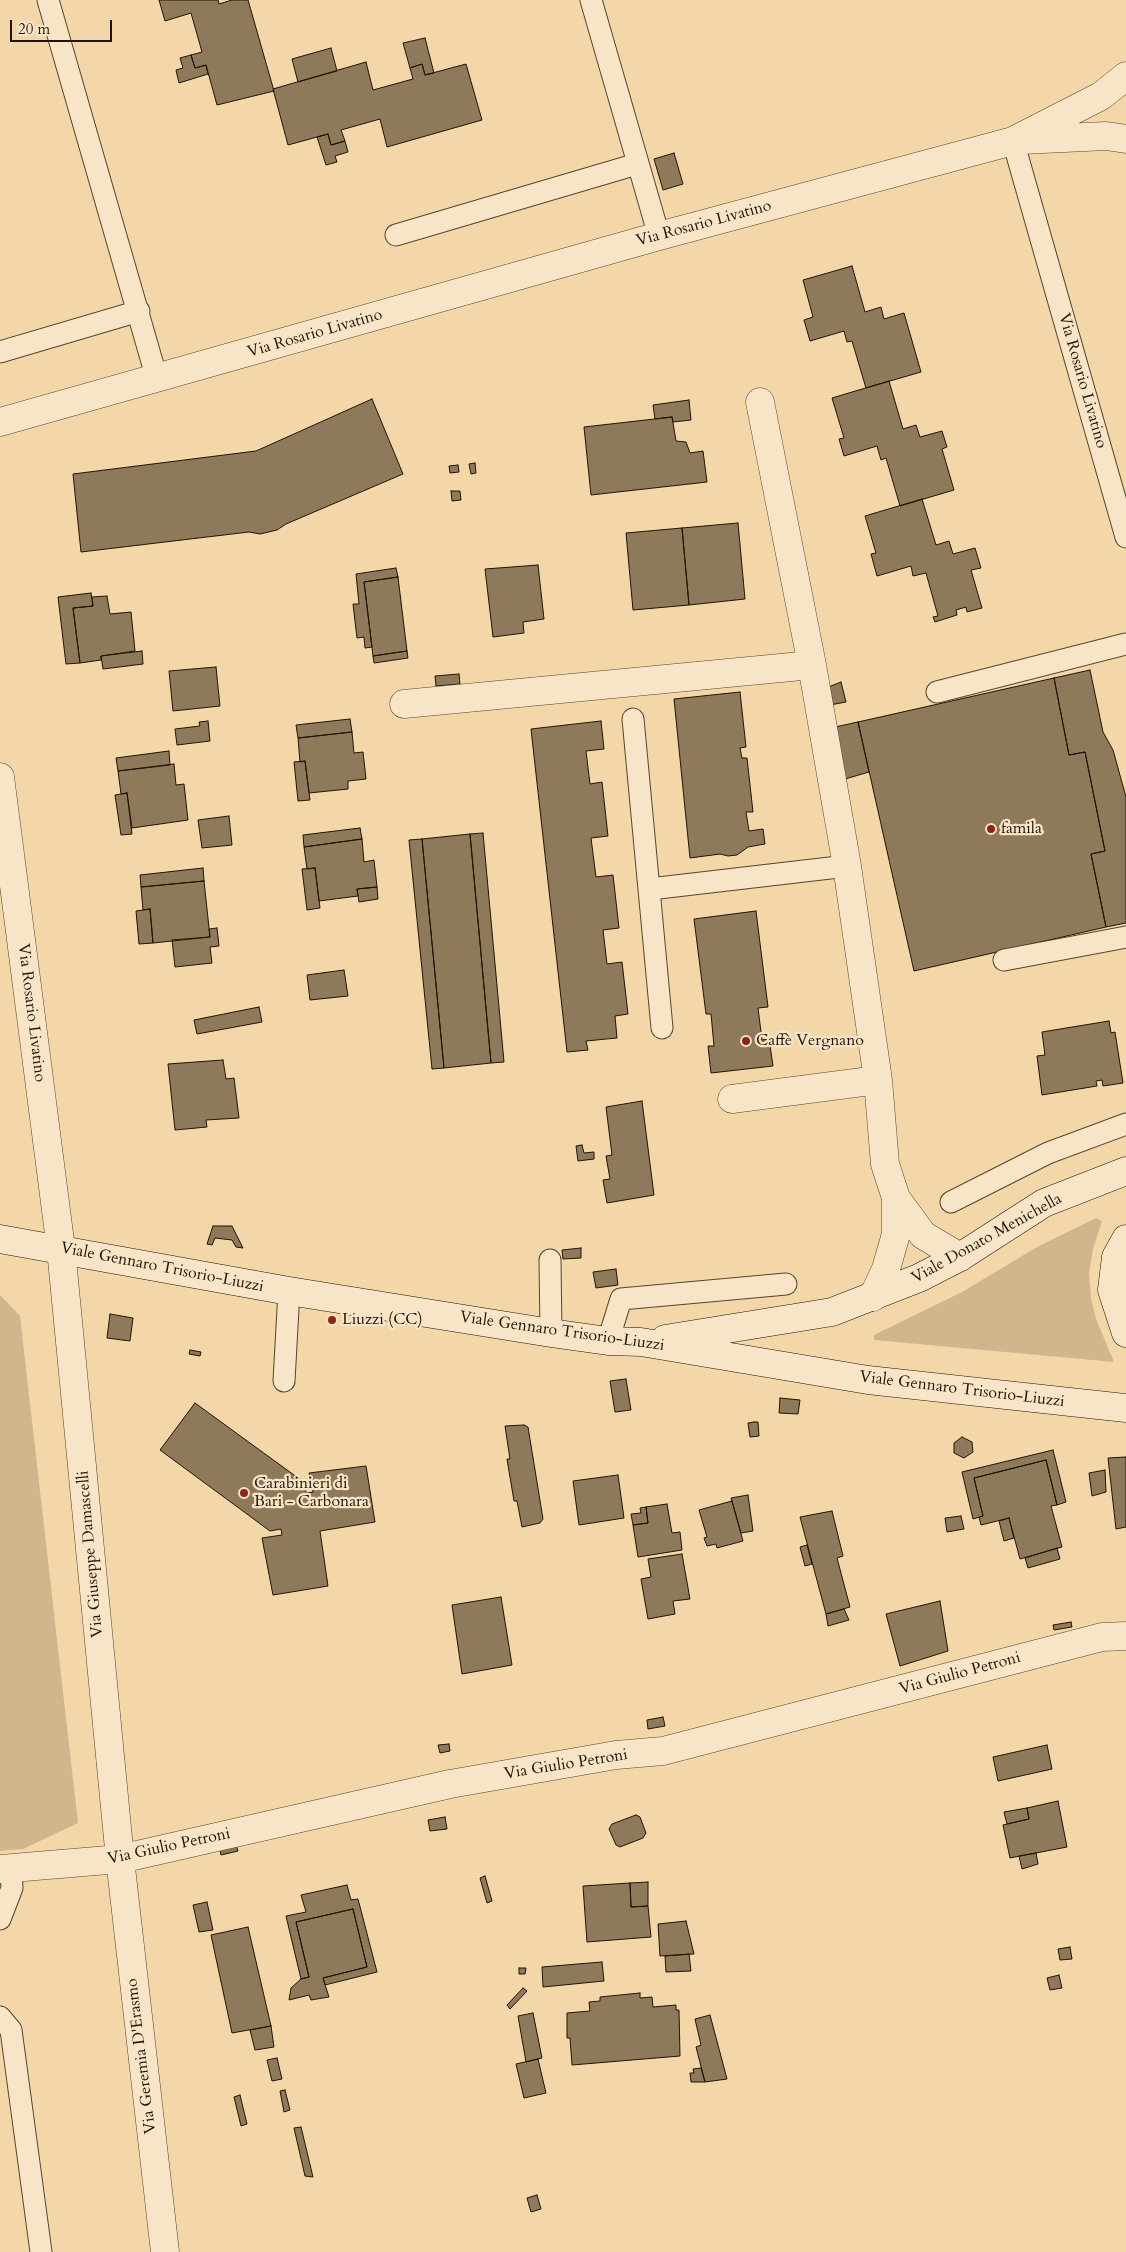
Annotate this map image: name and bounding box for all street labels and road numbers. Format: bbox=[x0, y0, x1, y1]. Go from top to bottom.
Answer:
street label: Via Rosario Livatino bbox=[634, 197, 774, 251]
street label: Via Rosario Livatino bbox=[245, 306, 385, 362]
street label: Via Rosario Livatino bbox=[1054, 311, 1110, 451]
street label: Via Rosario Livatino bbox=[13, 943, 49, 1083]
street label: Viale Donato Menichella bbox=[909, 1190, 1065, 1288]
street label: Viale Gennaro Trisorio-Liuzzi bbox=[59, 1239, 265, 1297]
street label: Viale Gennaro Trisorio-Liuzzi bbox=[458, 1308, 666, 1356]
street label: Viale Gennaro Trisorio-Liuzzi bbox=[858, 1368, 1066, 1412]
street label: Via Giuseppe Damascelli bbox=[74, 1470, 108, 1638]
street label: Via Giulio Petroni bbox=[897, 1649, 1023, 1699]
street label: Via Giulio Petroni bbox=[503, 1746, 629, 1784]
street label: Via Giulio Petroni bbox=[106, 1825, 232, 1869]
street label: Via Geremia D'Erasmo bbox=[123, 1977, 161, 2135]

